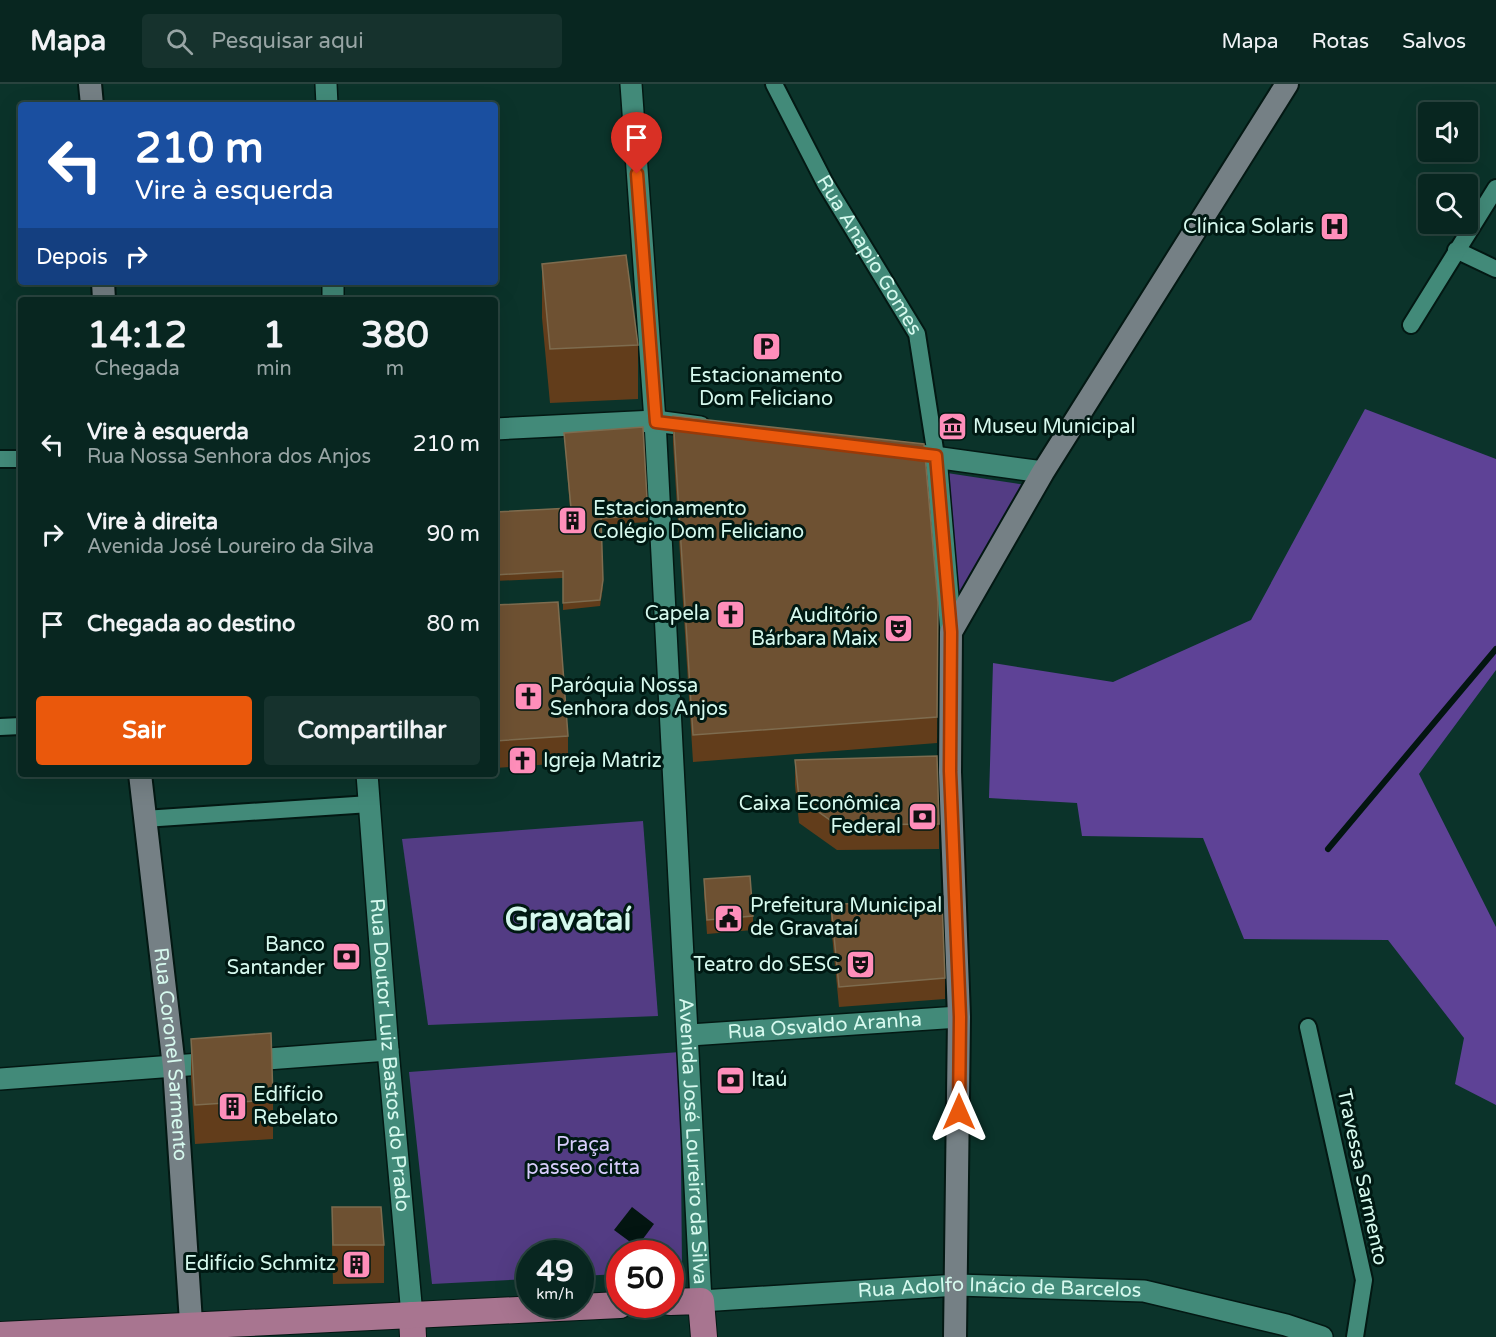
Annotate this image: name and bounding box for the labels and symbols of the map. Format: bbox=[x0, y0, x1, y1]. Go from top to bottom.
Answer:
pin bbox=[611, 112, 662, 174]
street label: Rua Anapio Gomes bbox=[811, 171, 927, 340]
hospital icon: Clínica Solaris bbox=[1319, 211, 1351, 243]
place label: Clínica Solaris bbox=[1183, 215, 1314, 239]
parking icon: Estacionamento Dom Feliciano bbox=[750, 330, 782, 362]
place label: Estacionamento Dom Feliciano bbox=[689, 364, 843, 411]
museum icon: Museu Municipal bbox=[936, 411, 968, 443]
place label: Museu Municipal bbox=[973, 415, 1135, 439]
place label: Estacionamento Colégio Dom Feliciano bbox=[593, 497, 804, 544]
building icon: Estacionamento Colégio Dom Feliciano bbox=[556, 505, 588, 537]
church icon: Capela bbox=[715, 598, 747, 630]
place label: Capela bbox=[645, 602, 710, 626]
place label: Auditório Bárbara Maix bbox=[751, 604, 878, 651]
theatre icon: Auditório Bárbara Maix bbox=[883, 612, 915, 644]
place label: Paróquia Nossa Senhora dos Anjos bbox=[550, 674, 728, 721]
church icon: Paróquia Nossa Senhora dos Anjos bbox=[513, 681, 545, 713]
church icon: Igreja Matriz bbox=[506, 745, 538, 777]
place label: Igreja Matriz bbox=[543, 749, 662, 773]
place label: Caixa Econômica Federal bbox=[739, 792, 901, 839]
bank icon: Caixa Econômica Federal bbox=[906, 800, 938, 832]
place label: Prefeitura Municipal de Gravataí bbox=[750, 894, 942, 941]
street label: Rua Doutor Luiz Bastos do Prado bbox=[365, 898, 415, 1213]
district label: Gravataí bbox=[505, 901, 631, 939]
public building icon: Prefeitura Municipal de Gravataí bbox=[713, 902, 745, 934]
place label: Banco Santander bbox=[227, 933, 325, 980]
bank icon: Banco Santander bbox=[330, 940, 362, 972]
street label: Rua Coronel Sarmento bbox=[148, 946, 192, 1162]
theatre icon: Teatro do SESC bbox=[845, 949, 877, 981]
place label: Teatro do SESC bbox=[693, 953, 840, 977]
street label: Avenida José Loureiro da Silva bbox=[673, 997, 712, 1285]
street label: Rua Osvaldo Aranha bbox=[727, 1008, 923, 1044]
bank icon: Itaú bbox=[714, 1064, 746, 1096]
place label: Itaú bbox=[751, 1068, 787, 1092]
position arrow bbox=[927, 1080, 991, 1144]
place label: Edifício Rebelato bbox=[253, 1083, 338, 1130]
street label: Travessa Sarmento bbox=[1332, 1087, 1392, 1267]
building icon: Edifício Rebelato bbox=[216, 1090, 248, 1122]
park label: Praça passeo citta bbox=[526, 1133, 640, 1180]
speed limit sign: 50 bbox=[606, 1240, 684, 1318]
building icon: Edifício Schmitz bbox=[341, 1248, 373, 1280]
place label: Edifício Schmitz bbox=[184, 1252, 336, 1276]
street label: Rua Adolfo Inácio de Barcelos bbox=[857, 1273, 1142, 1303]

